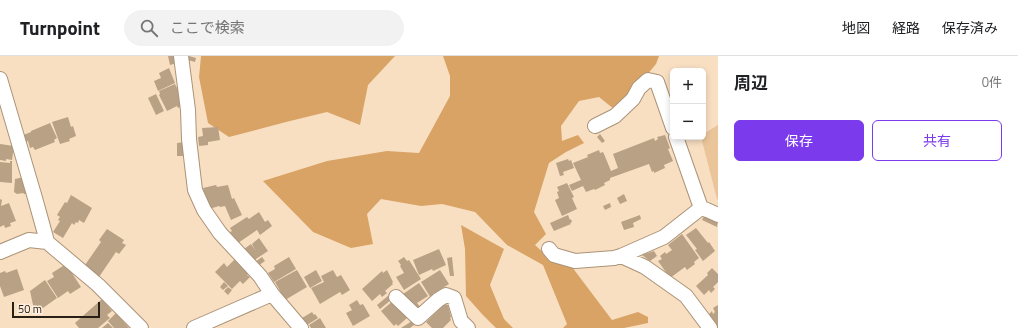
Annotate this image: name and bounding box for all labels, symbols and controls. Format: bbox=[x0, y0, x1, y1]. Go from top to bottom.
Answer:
search box bbox=[124, 10, 404, 46]
text: Turnpoint bbox=[20, 13, 100, 42]
text: ここで検索 bbox=[170, 16, 245, 39]
icon: search bbox=[138, 17, 160, 39]
text: 地図 bbox=[842, 17, 870, 38]
text: 経路 bbox=[892, 17, 920, 38]
text: 保存済み bbox=[942, 17, 998, 38]
map controls bbox=[670, 68, 706, 140]
button: + bbox=[670, 68, 706, 104]
text: 周辺 bbox=[734, 70, 768, 96]
text: 0件 bbox=[982, 72, 1002, 92]
button: − bbox=[670, 104, 706, 140]
button: 保存 bbox=[734, 120, 864, 161]
button: 共有 bbox=[872, 120, 1002, 161]
scale bar bbox=[12, 300, 100, 319]
text: 50 m bbox=[18, 301, 42, 317]

